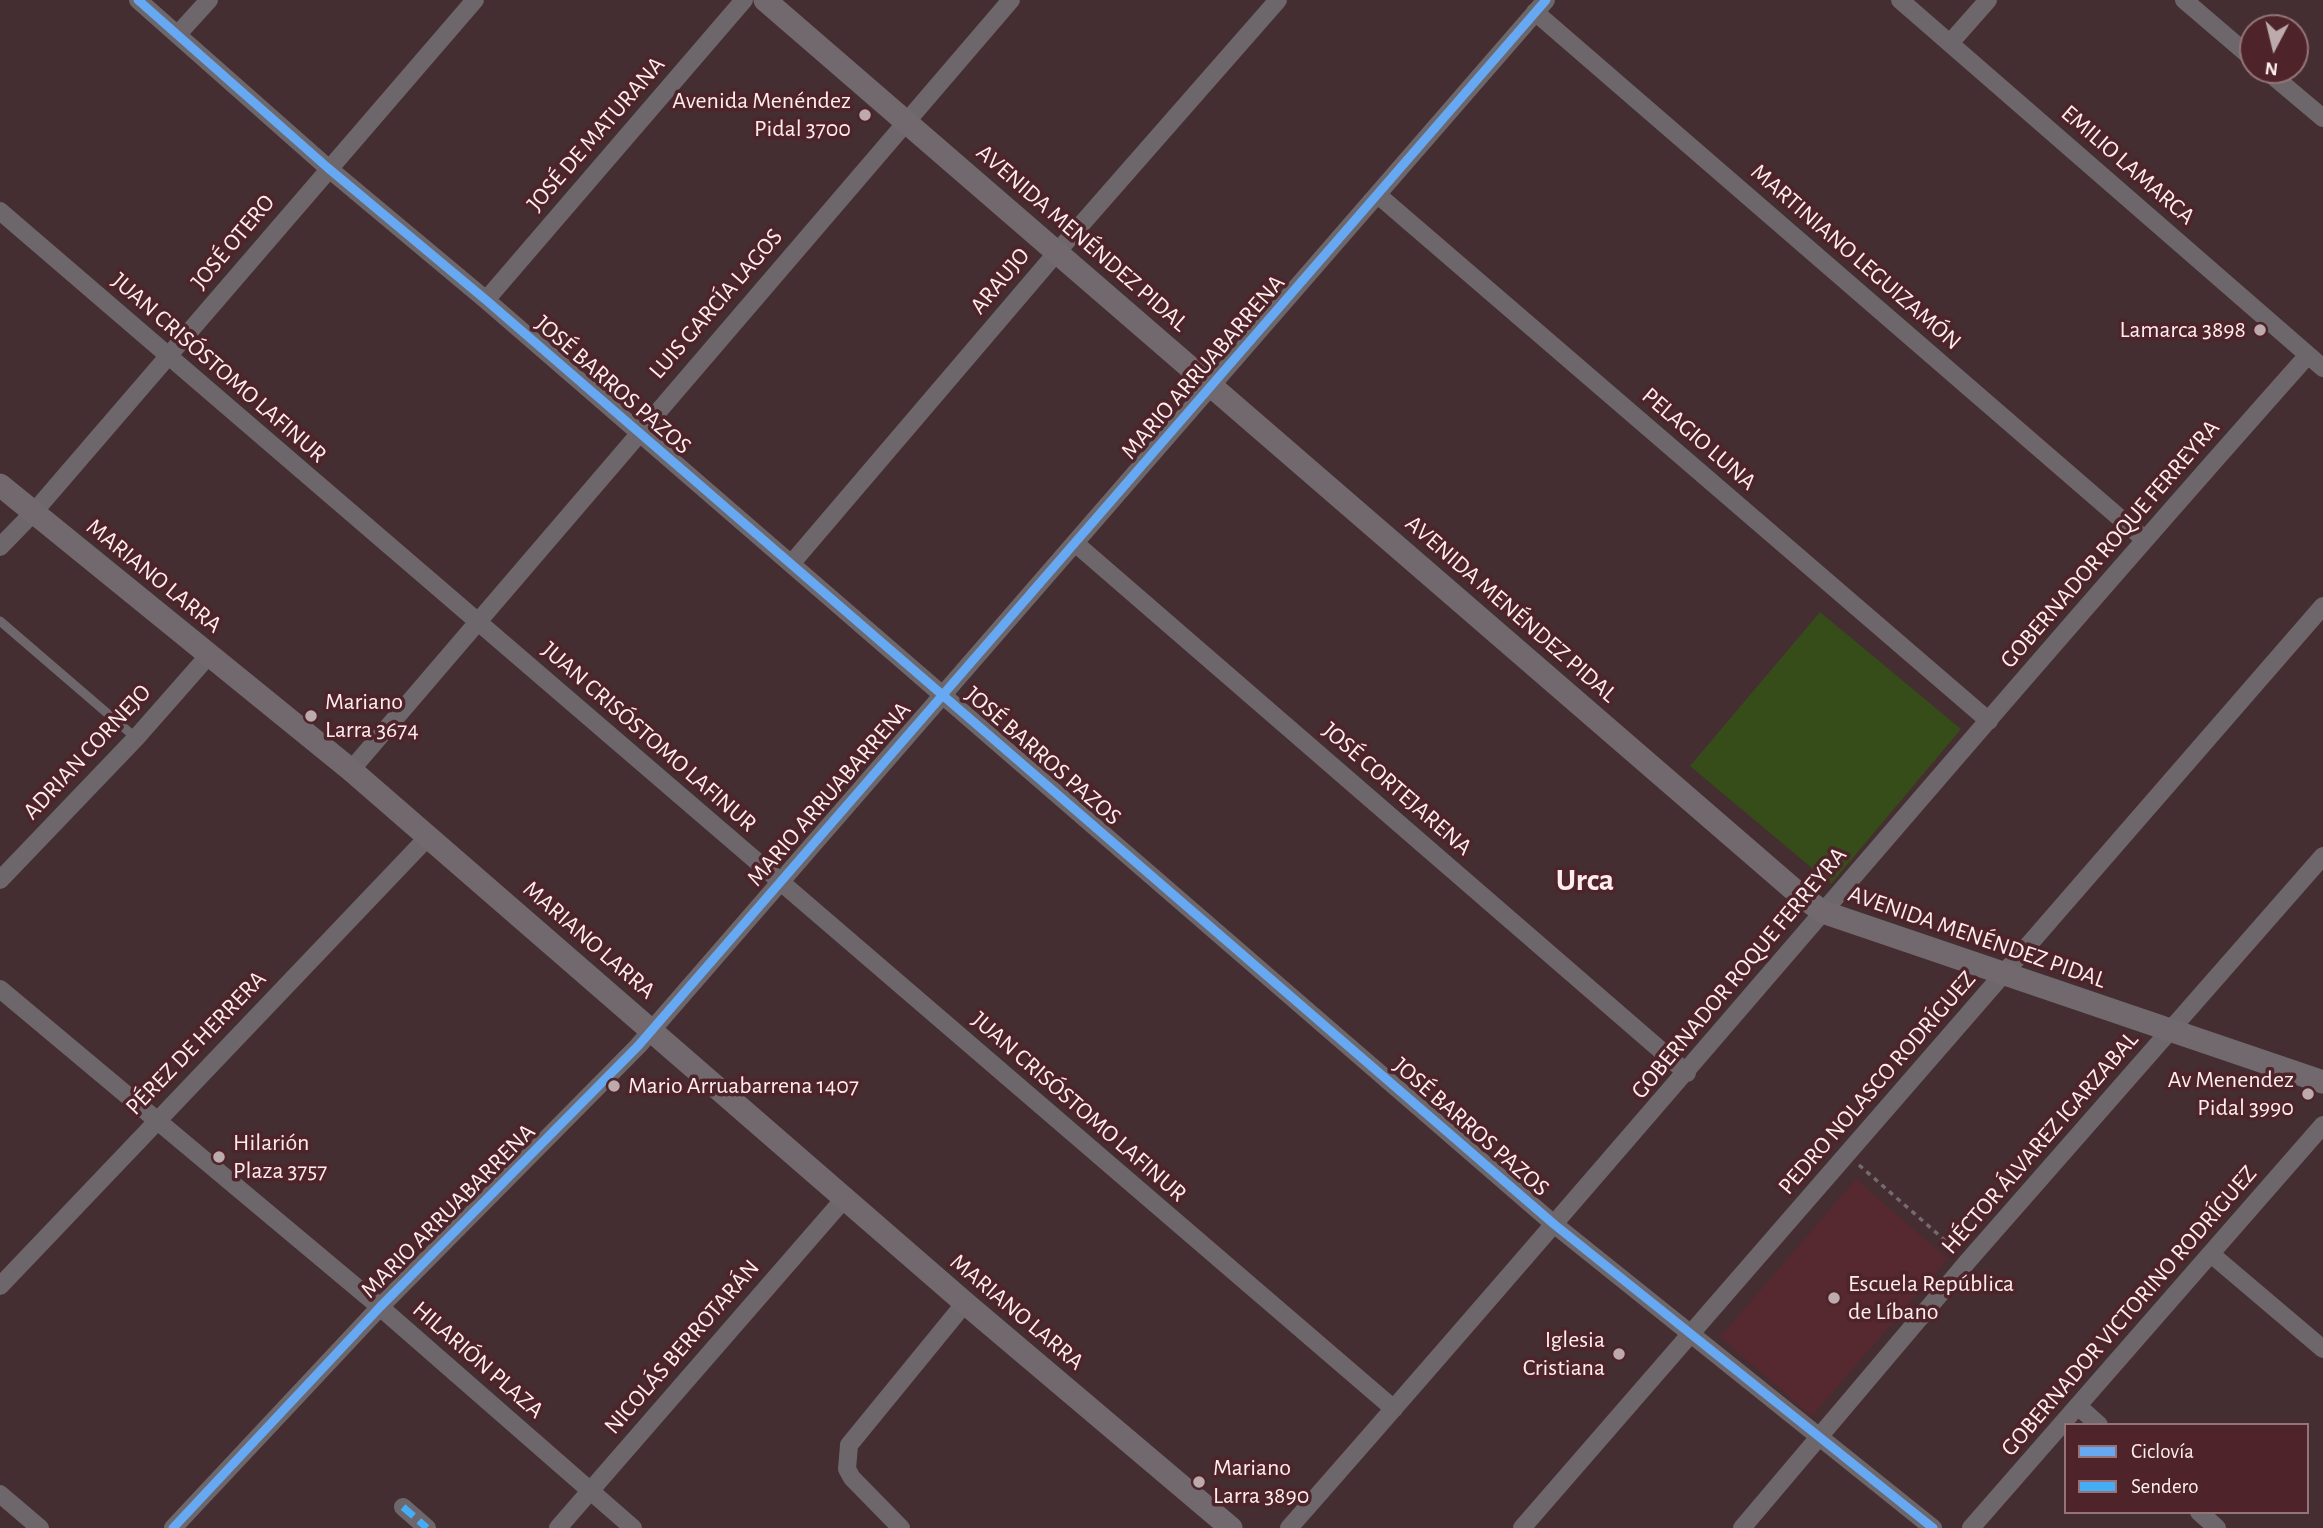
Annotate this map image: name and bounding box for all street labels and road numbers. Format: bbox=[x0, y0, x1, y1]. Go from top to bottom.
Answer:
street label: JOSÉ DE MATURANA bbox=[521, 51, 671, 217]
street label: EMILIO LAMARCA bbox=[2055, 99, 2201, 231]
street label: AVENIDA MENÉNDEZ PIDAL bbox=[970, 138, 1194, 338]
street label: MARTINIANO LEGUIZAMÓN bbox=[1745, 158, 1967, 356]
street label: JOSÉ OTERO bbox=[185, 189, 281, 295]
street label: LUIS GARCÍA LAGOS bbox=[643, 223, 789, 385]
street label: ARAUJO bbox=[964, 242, 1036, 320]
street label: JUAN CRISÓSTOMO LAFINUR bbox=[106, 267, 332, 469]
street label: MARIO ARRUABARRENA bbox=[1115, 269, 1291, 465]
street label: JOSÉ BARROS PAZOS bbox=[529, 309, 697, 461]
street label: PELAGIO LUNA bbox=[1636, 381, 1762, 497]
street label: GOBERNADOR ROQUE FERREYRA bbox=[1994, 414, 2226, 674]
street label: AVENIDA MENÉNDEZ PIDAL bbox=[1399, 509, 1623, 709]
street label: MARIANO LARRA bbox=[80, 513, 228, 639]
street label: JUAN CRISÓSTOMO LAFINUR bbox=[536, 636, 762, 838]
street label: ADRIAN CORNEJO bbox=[17, 678, 157, 826]
street label: JOSÉ BARROS PAZOS bbox=[959, 680, 1127, 832]
street label: MARIO ARRUABARRENA bbox=[741, 696, 917, 892]
street label: JOSÉ CORTEJARENA bbox=[1316, 716, 1478, 862]
street label: GOBERNADOR ROQUE FERREYRA bbox=[1625, 841, 1853, 1105]
street label: MARIANO LARRA bbox=[517, 875, 661, 1005]
street label: AVENIDA MENÉNDEZ PIDAL bbox=[1844, 879, 2110, 995]
street label: PÉREZ DE HERRERA bbox=[120, 965, 272, 1121]
street label: PEDRO NOLASCO RODRÍGUEZ bbox=[1772, 965, 1982, 1201]
street label: JUAN CRISÓSTOMO LAFINUR bbox=[966, 1006, 1192, 1208]
street label: HÉCTOR ÁLVAREZ IGARZABAL bbox=[1936, 1026, 2144, 1260]
street label: JOSÉ BARROS PAZOS bbox=[1387, 1051, 1555, 1203]
street label: MARIO ARRUABARRENA bbox=[355, 1118, 541, 1304]
street label: GOBERNADOR VICTORINO RODRÍGUEZ bbox=[1995, 1160, 2263, 1462]
street label: MARIANO LARRA bbox=[944, 1248, 1090, 1376]
street label: NICOLÁS BERROTARÁN bbox=[598, 1254, 766, 1440]
street label: HILARIÓN PLAZA bbox=[406, 1295, 550, 1425]

